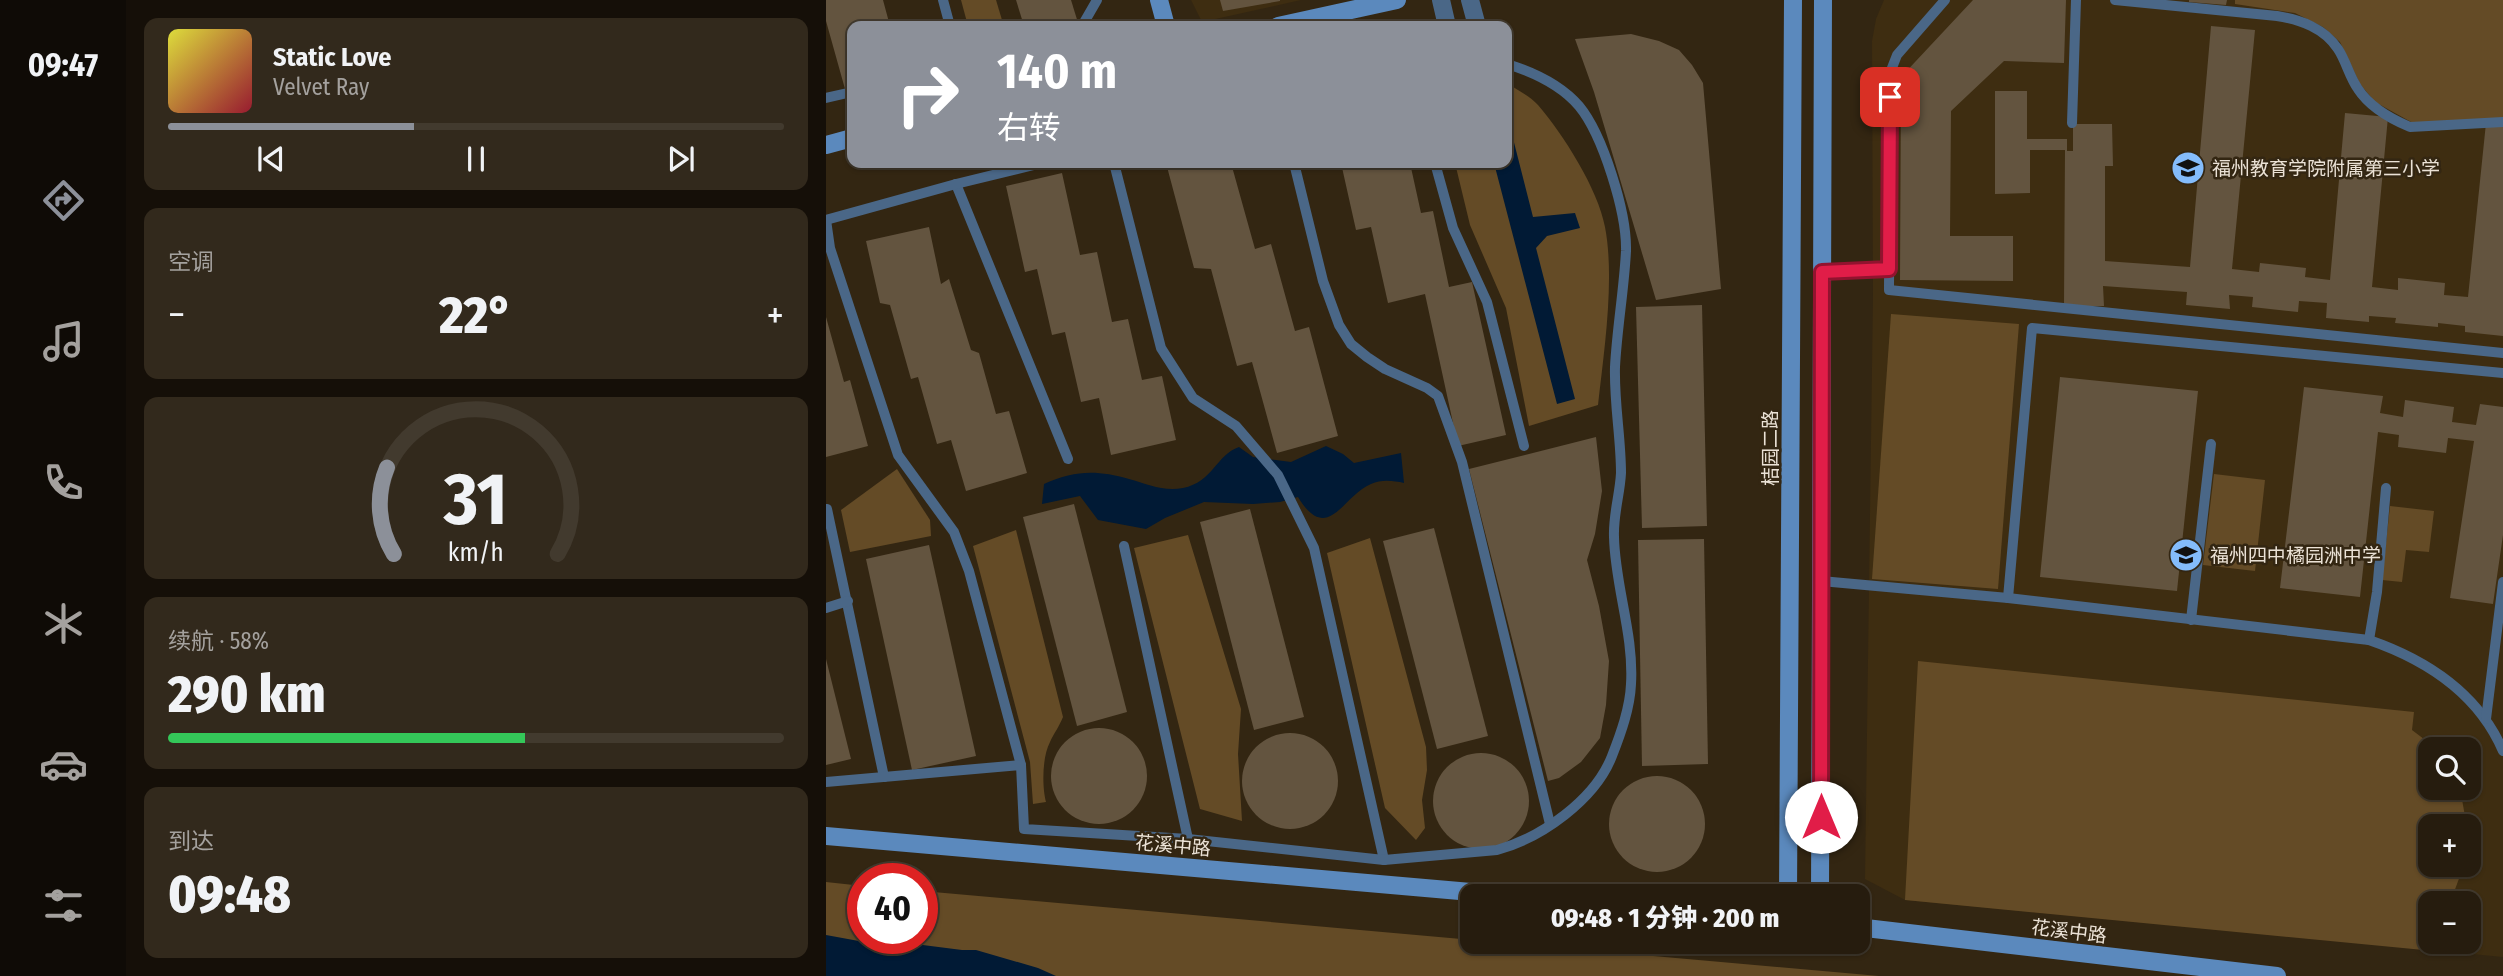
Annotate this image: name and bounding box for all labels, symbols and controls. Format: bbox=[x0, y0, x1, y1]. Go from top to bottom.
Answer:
text: Static Love bbox=[273, 42, 391, 73]
text: 140 m bbox=[997, 42, 1117, 101]
text: 09:47 bbox=[28, 46, 98, 84]
icon: right bbox=[882, 49, 973, 140]
pin bbox=[1860, 67, 1920, 127]
text: Velvet Ray bbox=[273, 73, 369, 101]
icon: arrive bbox=[1871, 78, 1909, 116]
text: 右转 bbox=[997, 109, 1061, 147]
icon: previous bbox=[252, 140, 290, 178]
icon: pause bbox=[457, 140, 495, 178]
icon: next bbox=[662, 140, 700, 178]
school or university icon: 福州教育学院附属第三小学 bbox=[2169, 149, 2207, 187]
place label: 福州教育学院附属第三小学 bbox=[2212, 157, 2440, 180]
icon: directions bbox=[39, 176, 88, 225]
text: 空调 bbox=[168, 248, 214, 276]
text: 22° bbox=[439, 284, 513, 347]
text: − bbox=[168, 292, 185, 338]
text: + bbox=[767, 292, 784, 338]
icon: music bbox=[39, 317, 88, 366]
street label: 桔园二路 bbox=[1759, 410, 1782, 486]
text: 31 bbox=[443, 456, 508, 543]
icon: phone bbox=[39, 458, 88, 507]
school or university icon: 福州四中橘园洲中学 bbox=[2167, 536, 2205, 574]
text: km/h bbox=[448, 538, 504, 568]
place label: 福州四中橘园洲中学 bbox=[2210, 544, 2381, 567]
icon: climate bbox=[39, 599, 88, 648]
text: 续航 · 58% bbox=[168, 627, 269, 655]
text: 290 km bbox=[168, 663, 326, 726]
map controls bbox=[2418, 737, 2481, 954]
button: search bbox=[2418, 737, 2481, 800]
icon: car bbox=[39, 740, 88, 789]
position arrow bbox=[1784, 780, 1858, 854]
button: + bbox=[2418, 814, 2481, 877]
text: 到达 bbox=[168, 827, 214, 855]
street label: 花溪中路 bbox=[1134, 831, 1212, 860]
text: 09:48 bbox=[168, 863, 291, 926]
speed limit sign: 40 bbox=[847, 863, 938, 954]
icon: filters bbox=[39, 881, 88, 930]
button: − bbox=[2418, 891, 2481, 954]
text: 09:48 · 1 分钟 · 200 m bbox=[1551, 903, 1779, 934]
street label: 花溪中路 bbox=[2030, 915, 2108, 948]

